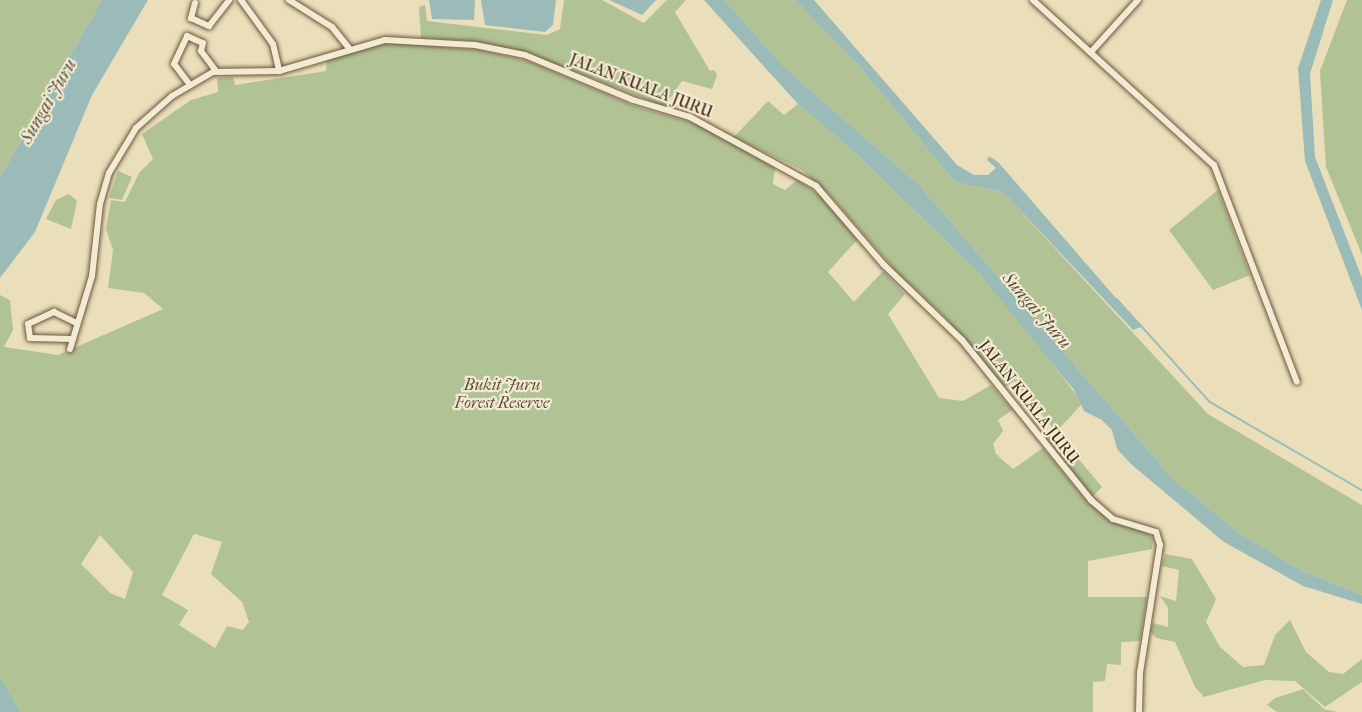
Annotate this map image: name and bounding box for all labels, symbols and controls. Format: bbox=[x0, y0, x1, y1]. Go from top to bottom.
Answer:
street label: JALAN KUALA JURU bbox=[567, 50, 715, 122]
water label: Sungai Juru bbox=[16, 56, 82, 148]
water label: Sungai Juru bbox=[997, 268, 1075, 354]
street label: JALAN KUALA JURU bbox=[975, 336, 1083, 468]
park label: Bukit Juru Forest Reserve bbox=[455, 375, 549, 413]

